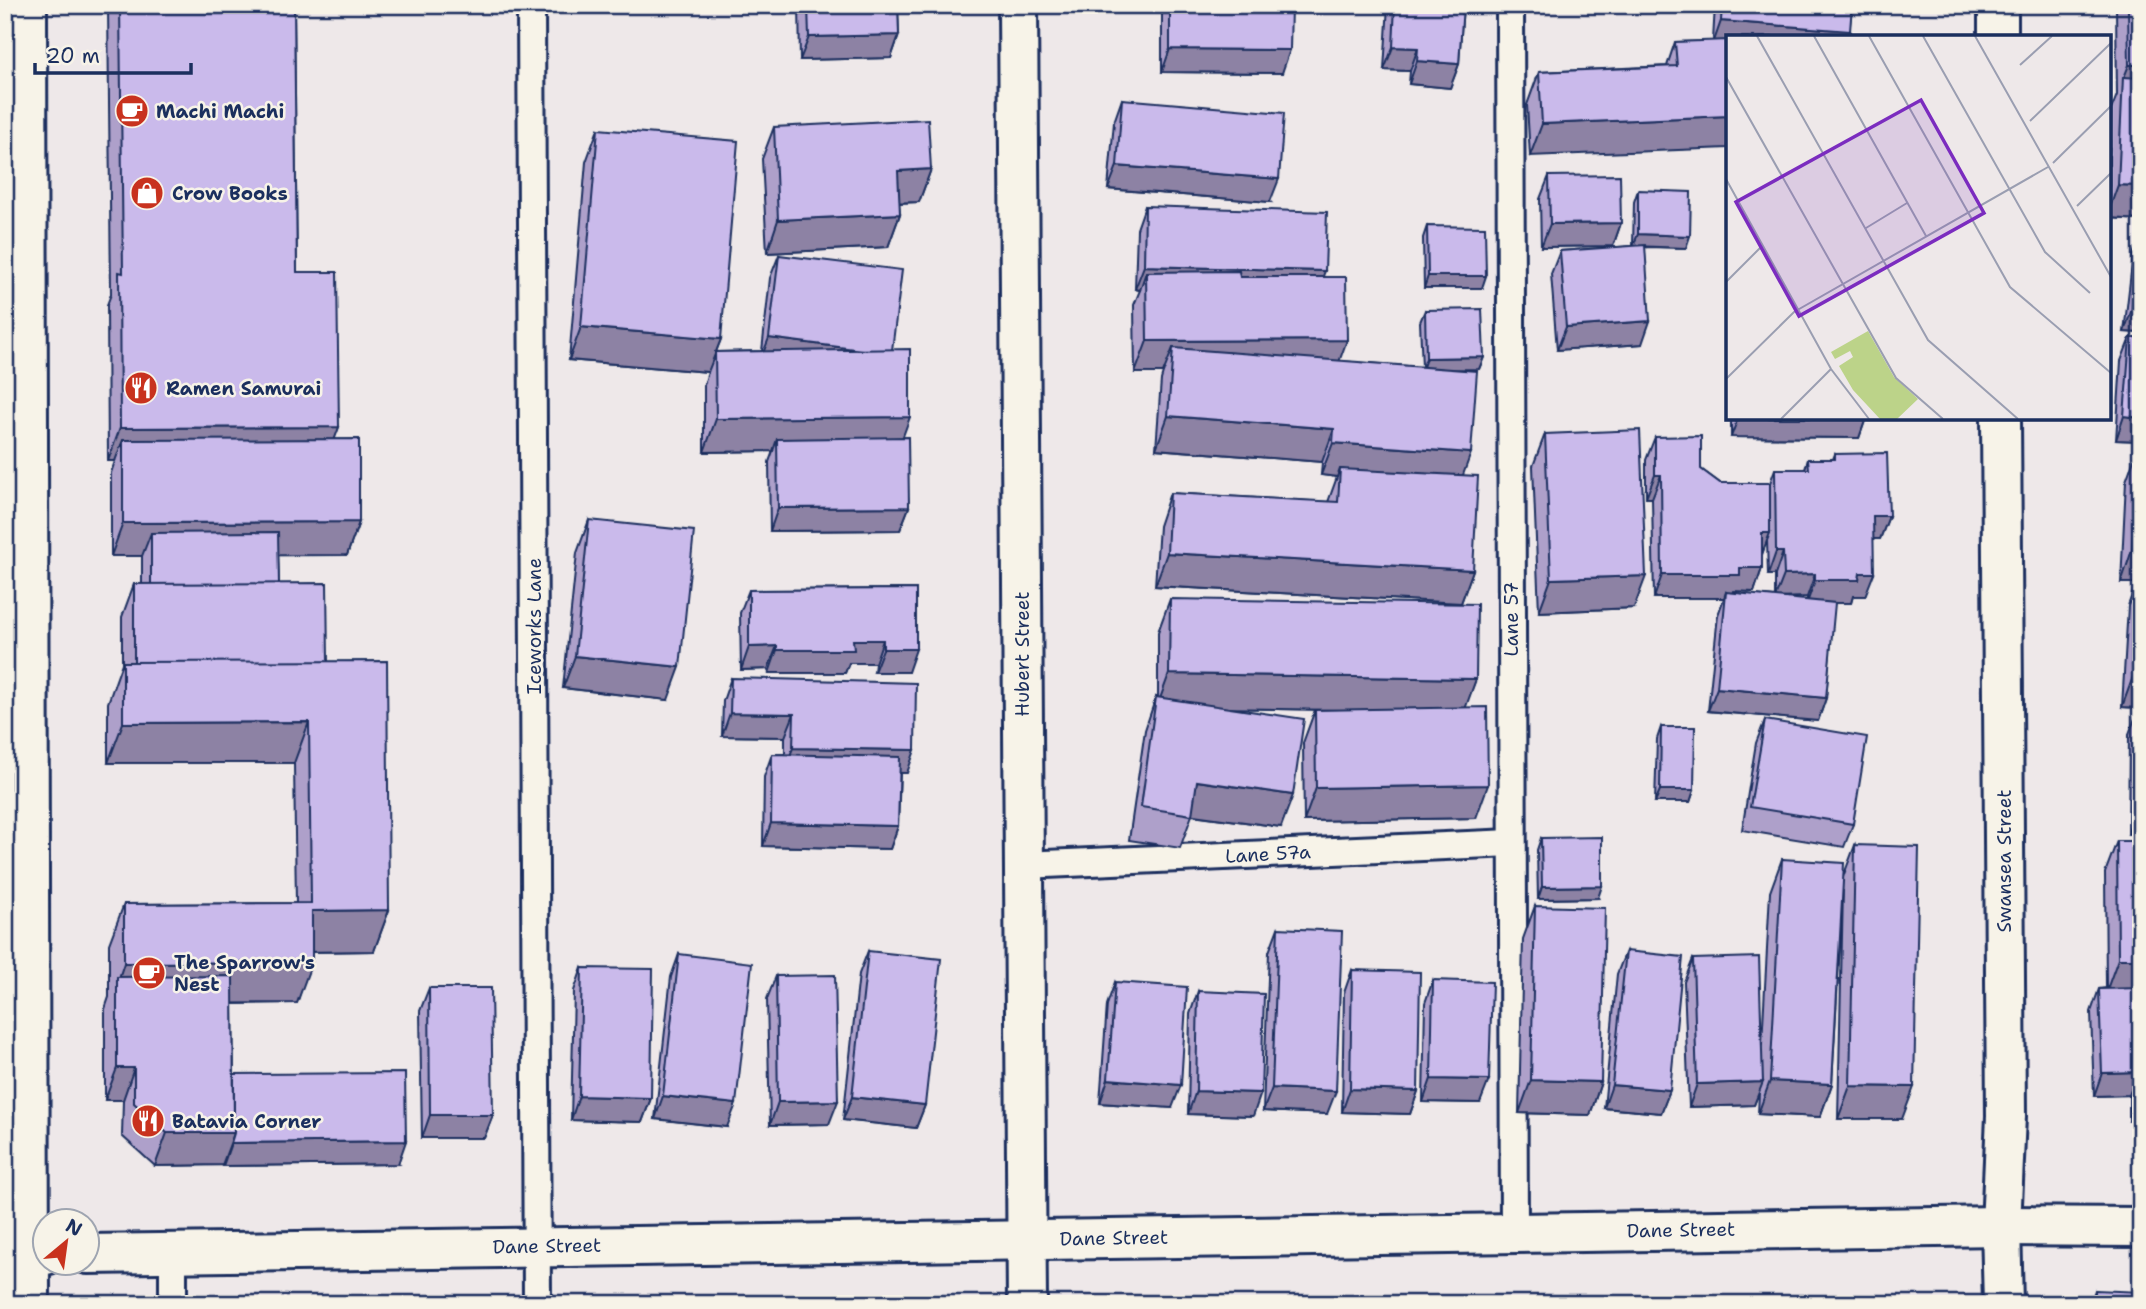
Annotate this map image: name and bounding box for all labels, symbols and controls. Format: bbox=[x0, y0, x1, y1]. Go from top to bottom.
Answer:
scale bar bbox=[35, 32, 191, 76]
inset map bbox=[1726, 35, 2111, 420]
text: 20 m bbox=[46, 42, 100, 70]
cafe icon: Machi Machi bbox=[113, 92, 151, 130]
place label: Machi Machi bbox=[156, 99, 284, 124]
shop icon: Crow Books bbox=[128, 174, 166, 212]
place label: Crow Books bbox=[172, 181, 288, 206]
restaurant icon: Ramen Samurai bbox=[122, 369, 160, 407]
place label: Ramen Samurai bbox=[166, 376, 321, 401]
street label: Iceworks Lane bbox=[522, 558, 547, 694]
street label: Lane 57 bbox=[1499, 582, 1524, 656]
street label: Hubert Street bbox=[1010, 591, 1035, 717]
street label: Swansea Street bbox=[1992, 789, 2017, 933]
street label: Lane 57a bbox=[1225, 839, 1312, 869]
place label: The Sparrow's Nest bbox=[174, 950, 315, 997]
cafe icon: The Sparrow's Nest bbox=[130, 954, 168, 992]
restaurant icon: Batavia Corner bbox=[129, 1102, 167, 1140]
place label: Batavia Corner bbox=[172, 1109, 322, 1134]
north arrow bbox=[32, 1208, 102, 1278]
text: N bbox=[61, 1213, 87, 1242]
street label: Dane Street bbox=[1626, 1217, 1736, 1243]
street label: Dane Street bbox=[1059, 1225, 1169, 1251]
street label: Dane Street bbox=[492, 1233, 602, 1259]

